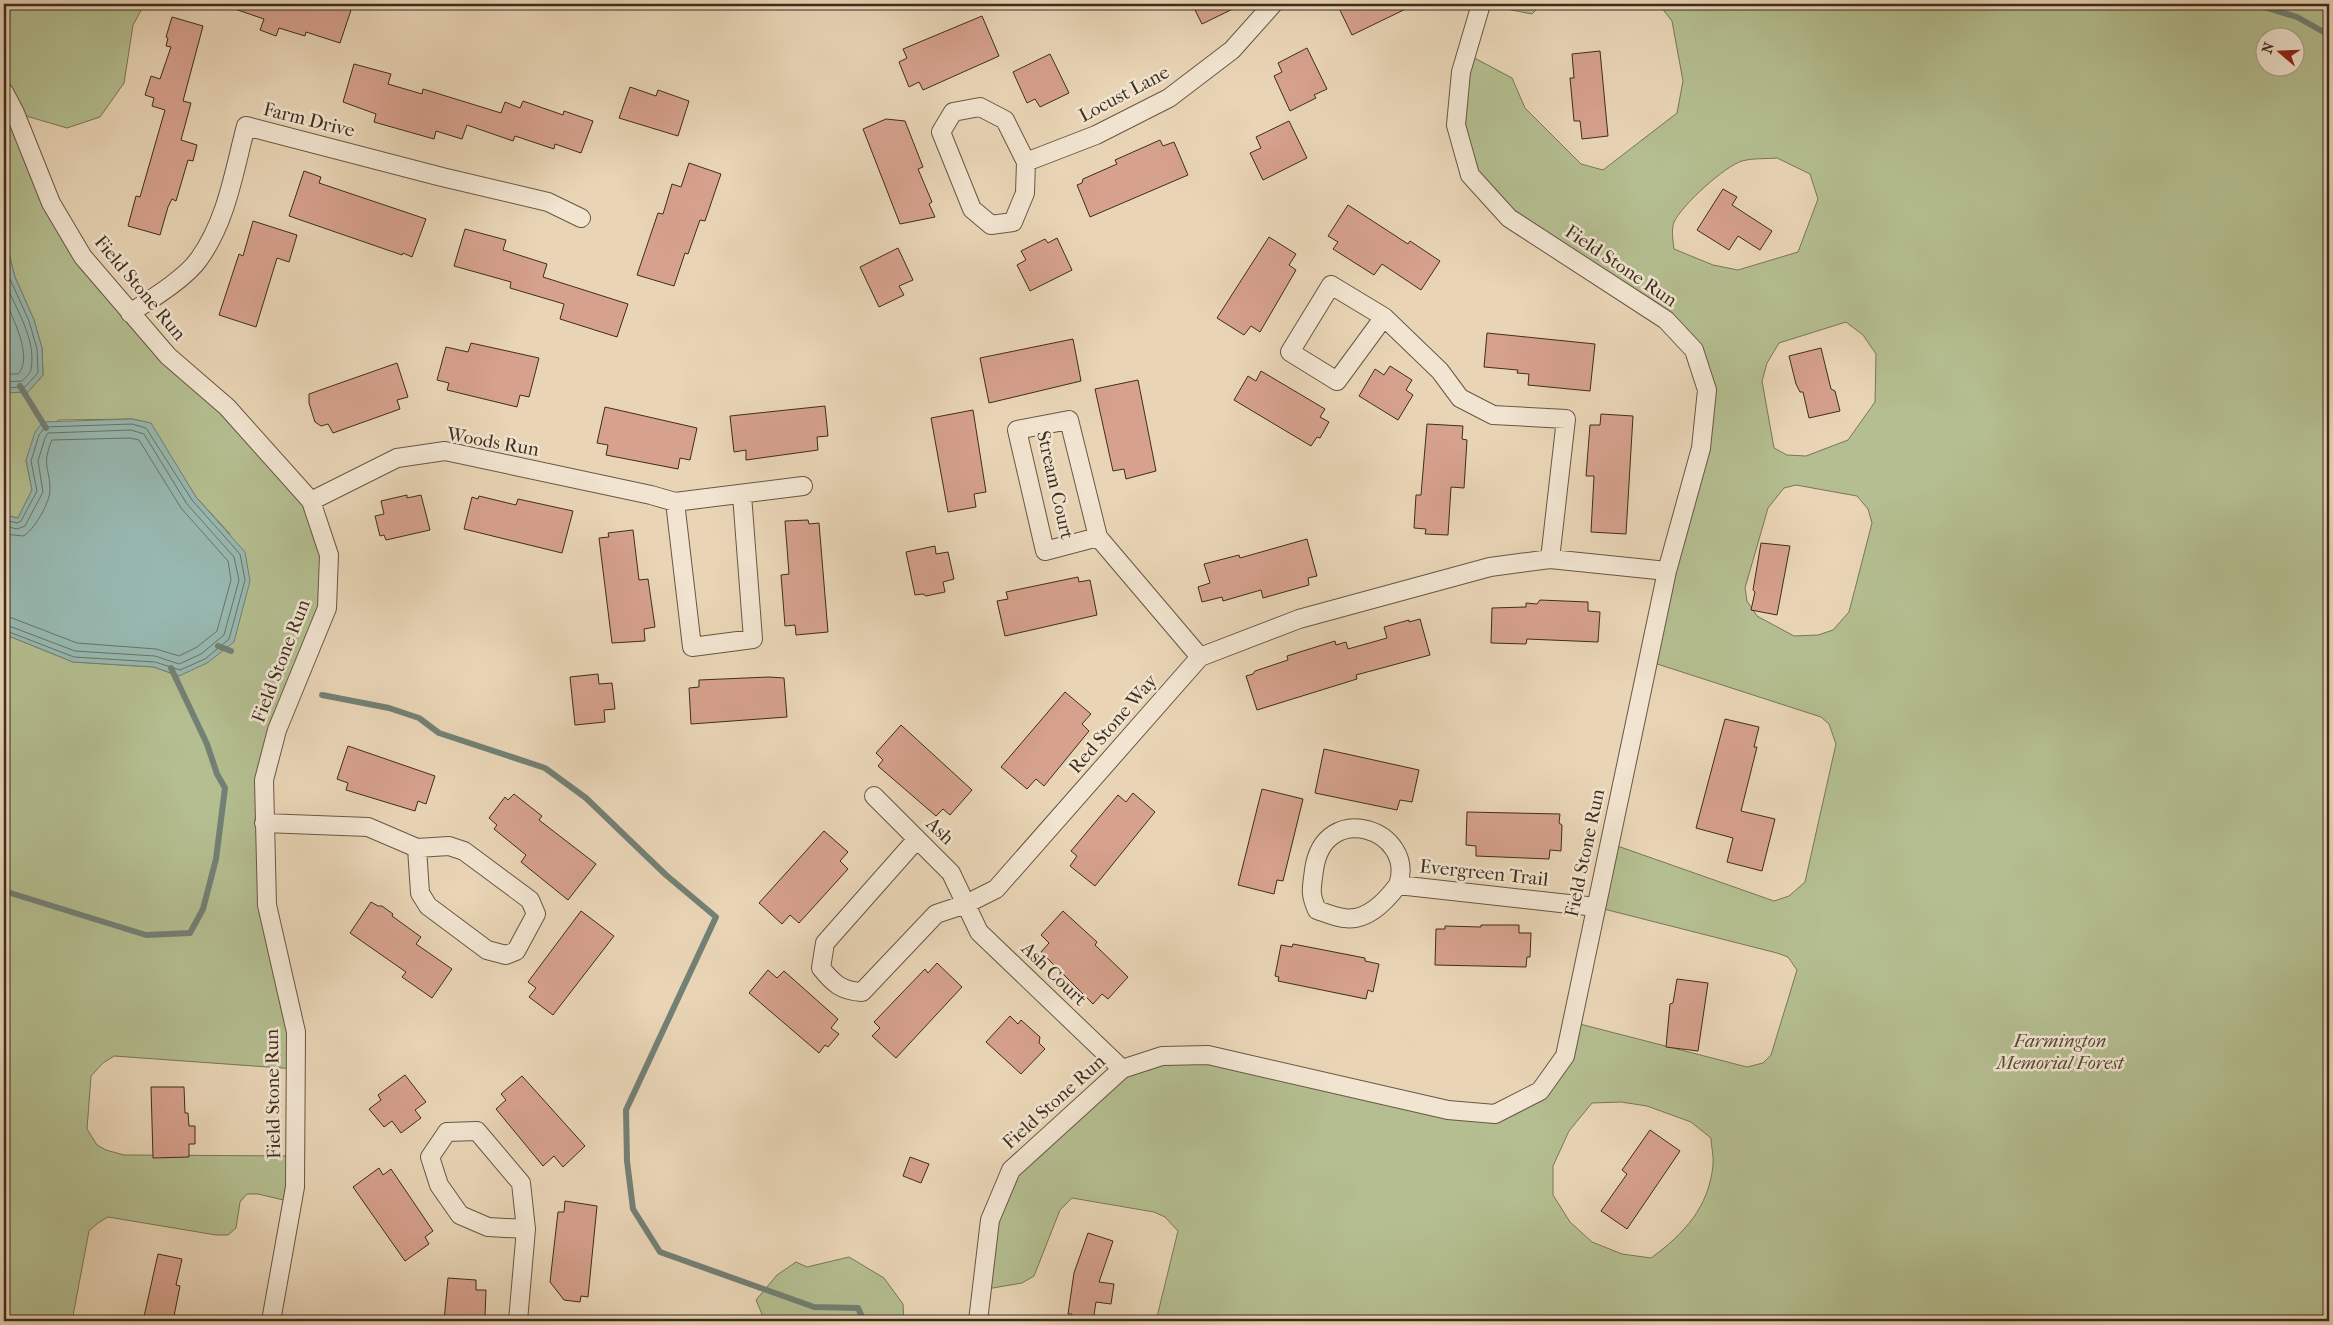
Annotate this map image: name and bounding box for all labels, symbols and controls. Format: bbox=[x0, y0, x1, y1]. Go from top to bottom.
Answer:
north arrow bbox=[2256, 28, 2306, 78]
text: N bbox=[2258, 40, 2278, 56]
street label: Locust Lane bbox=[1075, 61, 1173, 127]
street label: Farm Drive bbox=[261, 98, 357, 142]
street label: Field Stone Run bbox=[1561, 220, 1681, 312]
street label: Field Stone Run bbox=[90, 231, 190, 345]
street label: Woods Run bbox=[444, 423, 541, 461]
street label: Stream Court bbox=[1032, 429, 1078, 542]
street label: Field Stone Run bbox=[247, 596, 315, 726]
street label: Red Stone Way bbox=[1064, 669, 1162, 778]
street label: Field Stone Run bbox=[1561, 787, 1609, 919]
street label: Ash bbox=[921, 812, 959, 850]
street label: Evergreen Trail bbox=[1419, 855, 1549, 891]
street label: Ash Court bbox=[1016, 937, 1091, 1011]
street label: Field Stone Run bbox=[261, 1029, 285, 1159]
park label: Farmington Memorial Forest bbox=[1994, 1030, 2125, 1074]
street label: Field Stone Run bbox=[998, 1050, 1110, 1154]

